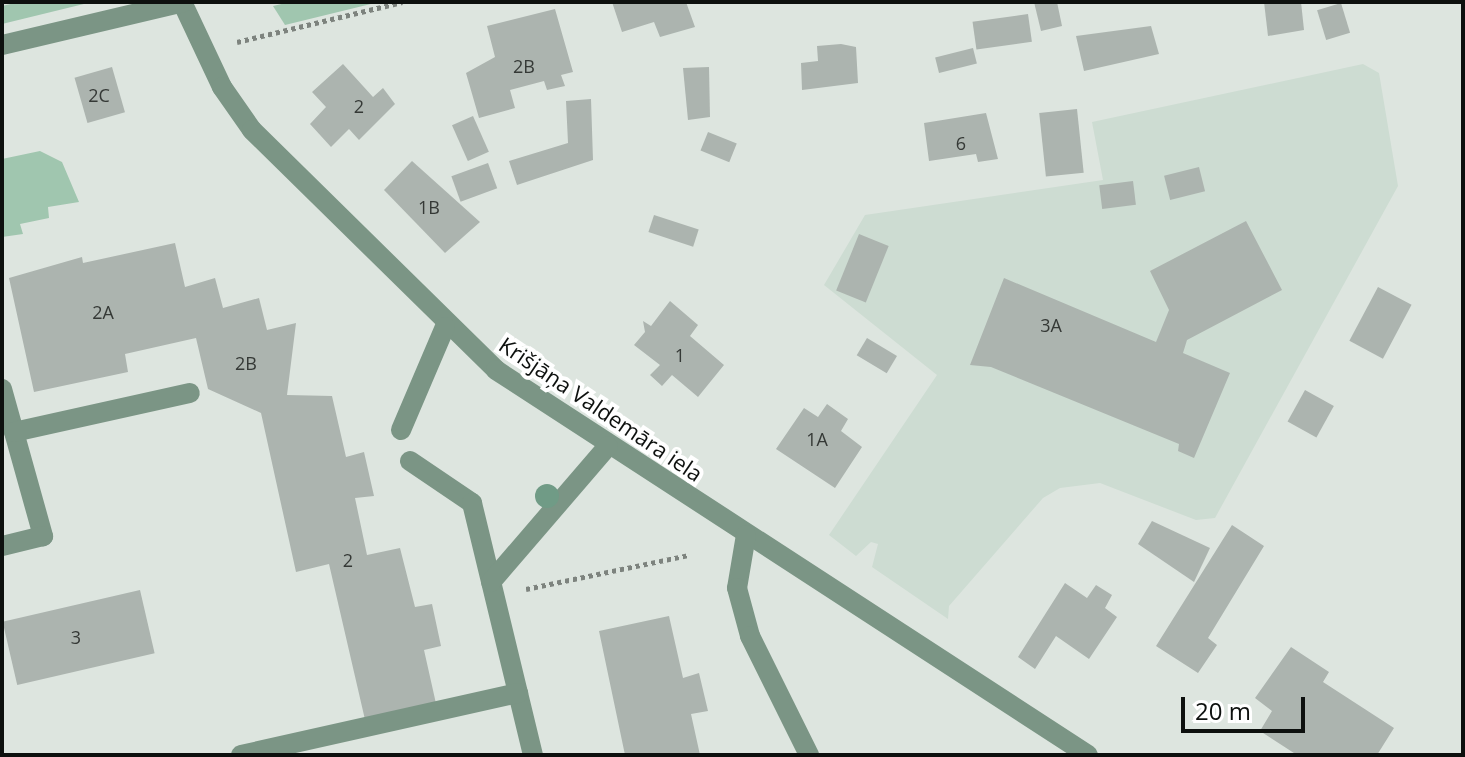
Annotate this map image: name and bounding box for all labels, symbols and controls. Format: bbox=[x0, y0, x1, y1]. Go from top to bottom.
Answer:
house number: 2B bbox=[513, 55, 535, 77]
house number: 2C bbox=[88, 84, 110, 106]
house number: 2 bbox=[354, 95, 364, 117]
house number: 6 bbox=[956, 132, 966, 154]
house number: 1B bbox=[418, 196, 440, 218]
house number: 2A bbox=[92, 301, 114, 323]
house number: 3A bbox=[1040, 314, 1062, 336]
street label: Krišjāņa Valdemāra iela bbox=[494, 331, 708, 487]
house number: 1 bbox=[675, 344, 685, 366]
house number: 2B bbox=[235, 352, 257, 374]
house number: 1A bbox=[806, 428, 828, 450]
house number: 2 bbox=[343, 549, 353, 571]
house number: 3 bbox=[71, 626, 81, 648]
scale bar bbox=[1185, 681, 1309, 731]
text: 20 m bbox=[1195, 694, 1251, 727]

